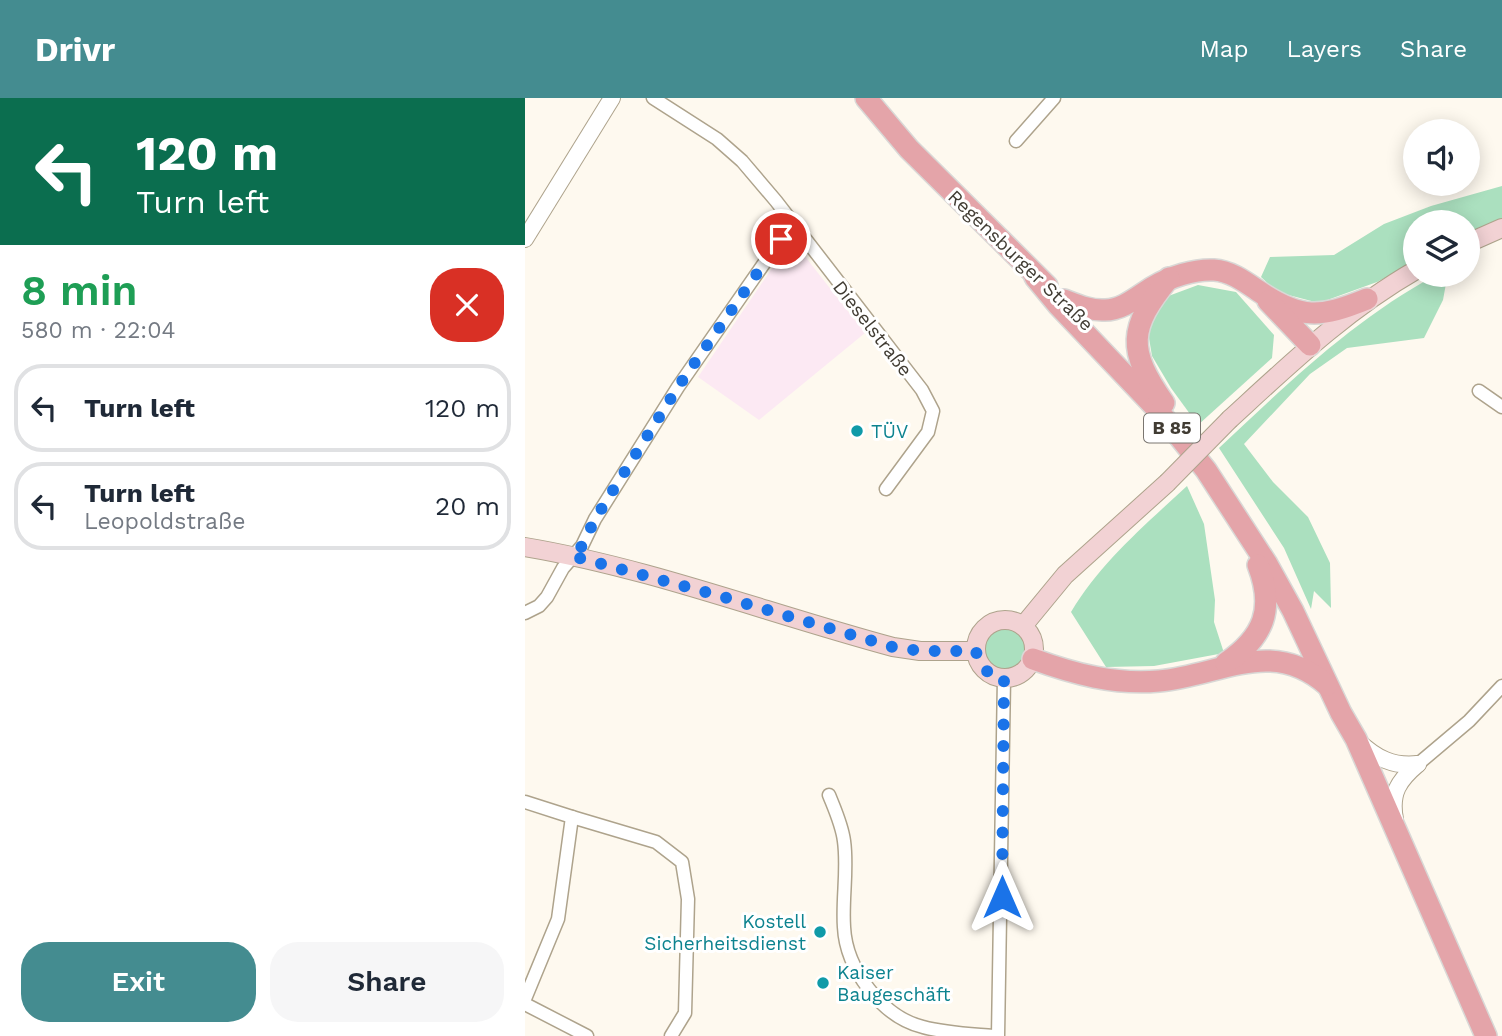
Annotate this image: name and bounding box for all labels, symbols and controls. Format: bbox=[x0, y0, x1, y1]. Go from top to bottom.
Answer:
text: Drivr bbox=[35, 30, 115, 69]
text: Map bbox=[1200, 35, 1248, 63]
text: Layers bbox=[1286, 35, 1362, 63]
text: Share bbox=[1400, 35, 1467, 63]
map controls bbox=[1403, 119, 1480, 287]
button: sound bbox=[1403, 119, 1480, 196]
text: 120 m bbox=[136, 124, 278, 182]
icon: left bbox=[21, 126, 112, 217]
text: Turn left bbox=[136, 183, 269, 221]
street label: Regensburger Straße bbox=[943, 185, 1098, 336]
pin bbox=[751, 209, 811, 269]
button: layers bbox=[1403, 210, 1480, 287]
icon: arrive bbox=[762, 220, 800, 258]
text: 8 min bbox=[21, 266, 138, 315]
button: close bbox=[430, 268, 504, 342]
street label: Dieselstraße bbox=[828, 276, 917, 381]
text: 580 m · 22:04 bbox=[21, 317, 176, 344]
icon: left bbox=[25, 389, 63, 427]
text: Turn left bbox=[84, 393, 195, 423]
text: 120 m bbox=[425, 393, 500, 423]
road number: B 85 bbox=[1144, 414, 1200, 442]
place label: TÜV bbox=[871, 420, 908, 443]
marker: TÜV bbox=[849, 423, 865, 439]
text: Turn left bbox=[84, 478, 195, 508]
icon: left bbox=[25, 487, 63, 525]
text: 20 m bbox=[435, 491, 500, 521]
text: Leopoldstraße bbox=[84, 508, 245, 535]
position arrow bbox=[965, 860, 1039, 934]
place label: Kostell Sicherheitsdienst bbox=[644, 910, 806, 955]
marker: Kostell Sicherheitsdienst bbox=[812, 924, 828, 940]
button: Exit bbox=[21, 942, 256, 1022]
button: Share bbox=[270, 942, 504, 1022]
place label: Kaiser Baugeschäft bbox=[837, 961, 951, 1006]
marker: Kaiser Baugeschäft bbox=[815, 975, 831, 991]

